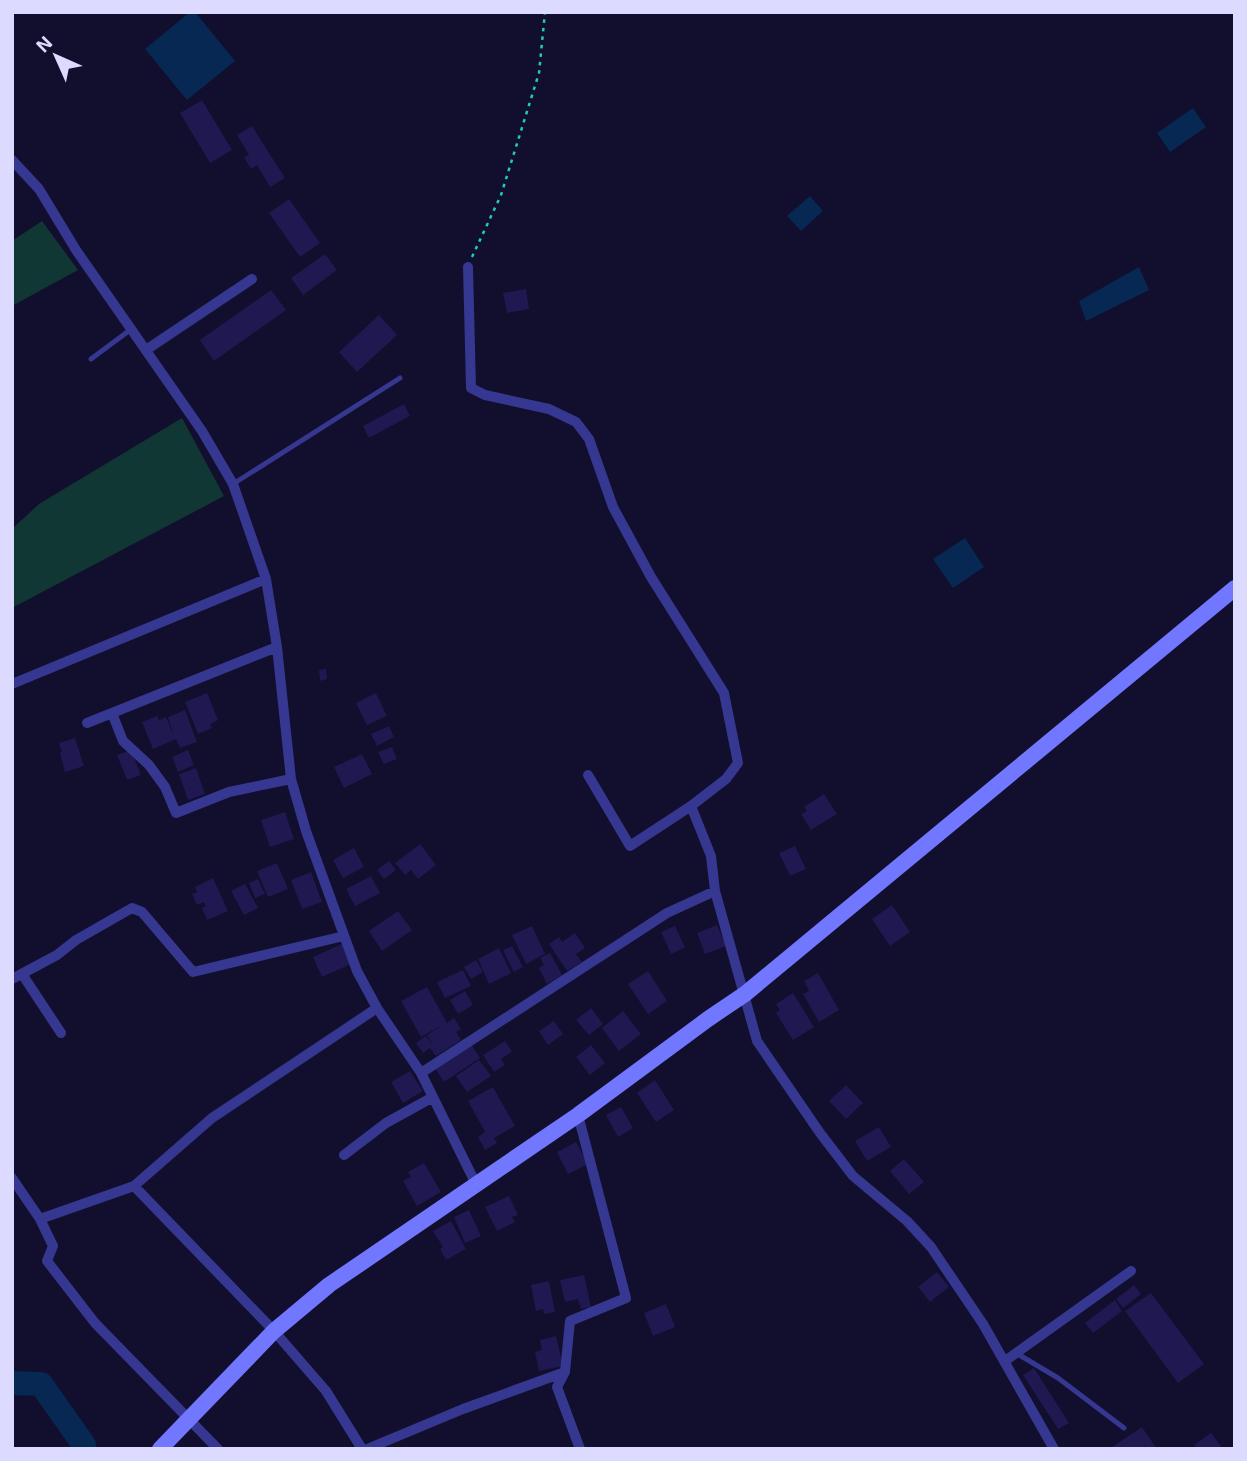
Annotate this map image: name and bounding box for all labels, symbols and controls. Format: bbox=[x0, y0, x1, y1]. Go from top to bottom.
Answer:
north arrow bbox=[21, 21, 91, 91]
text: N bbox=[31, 31, 57, 57]

